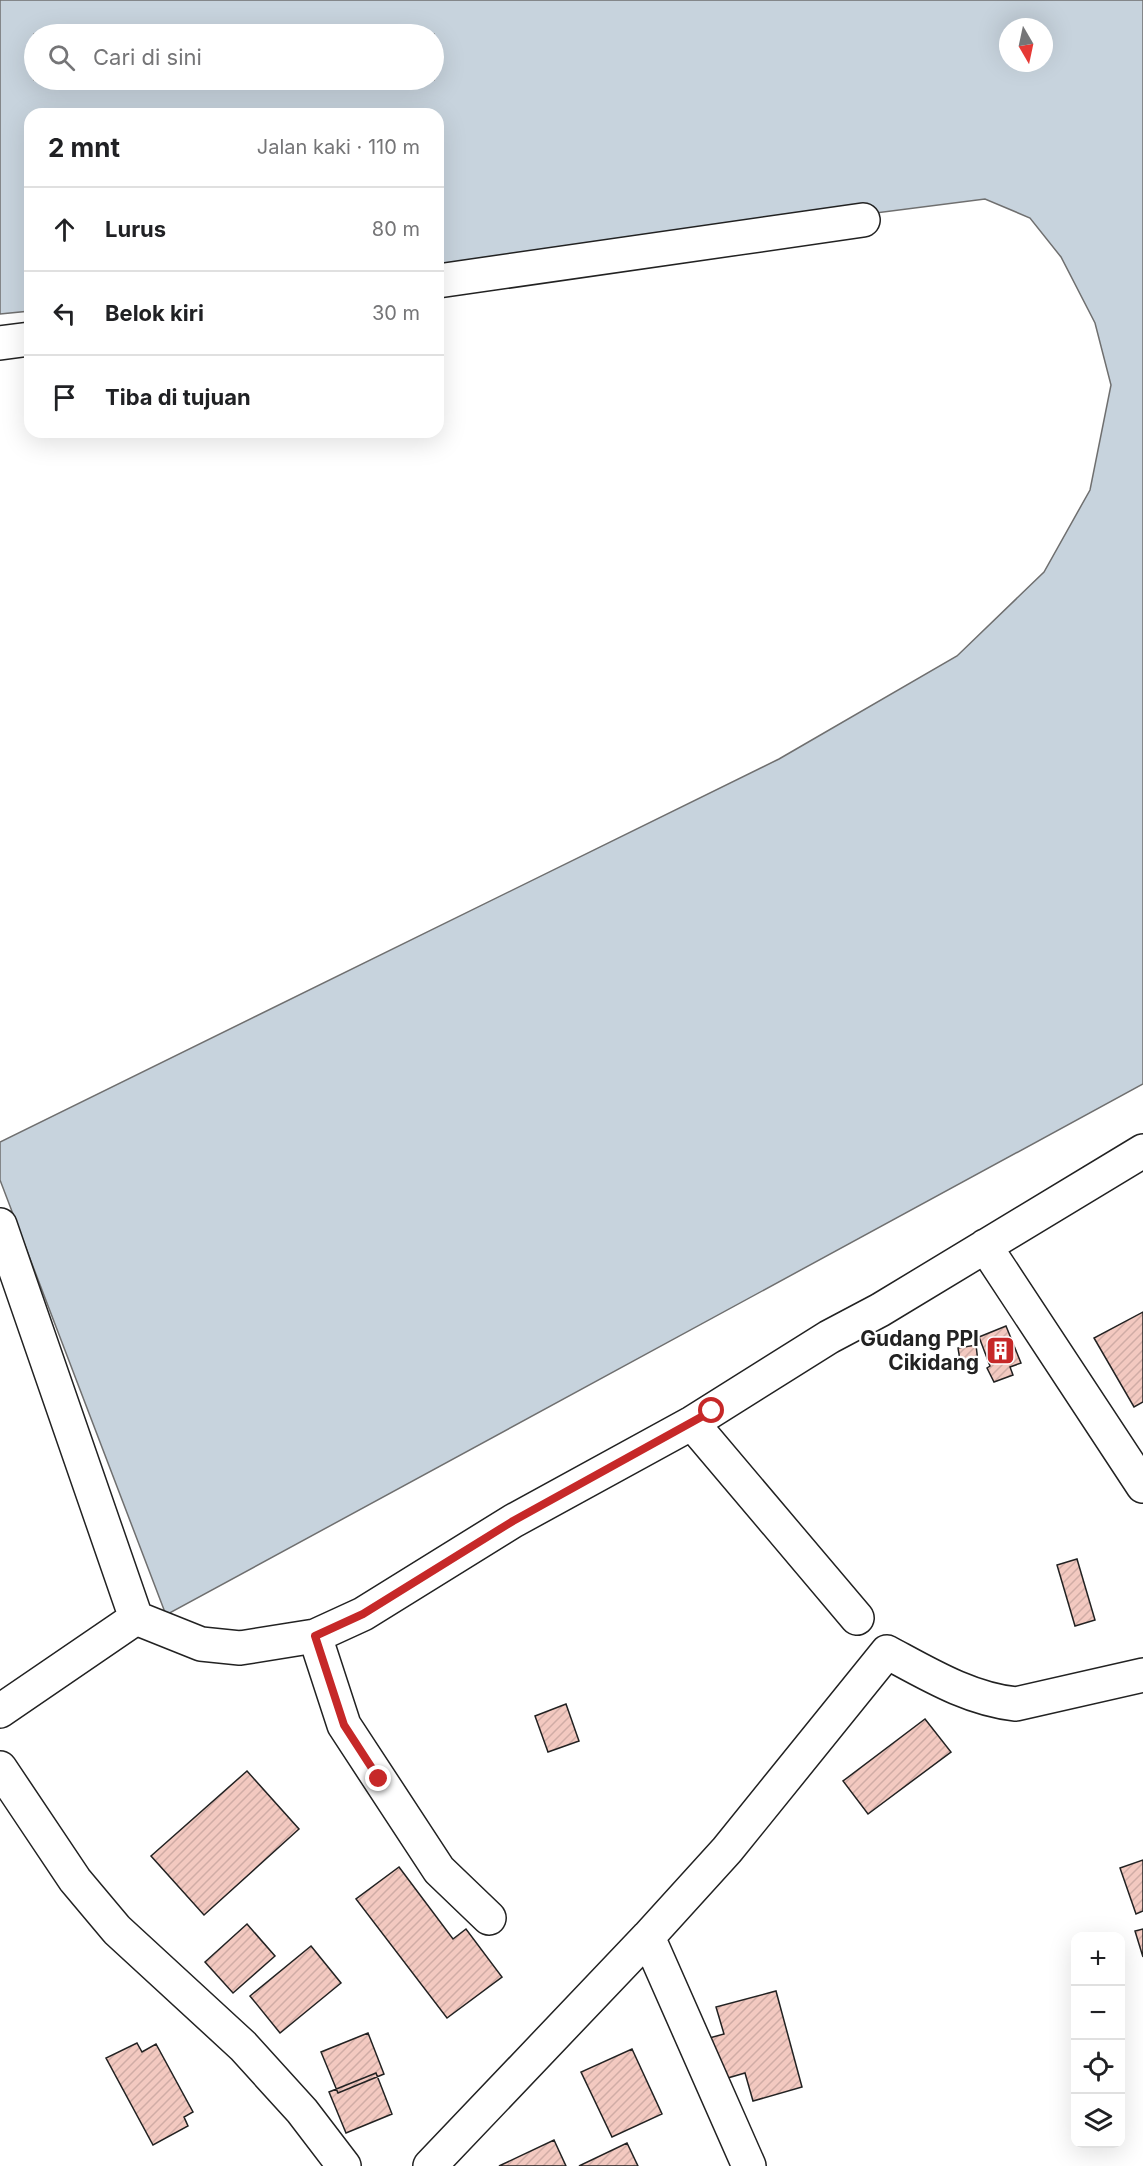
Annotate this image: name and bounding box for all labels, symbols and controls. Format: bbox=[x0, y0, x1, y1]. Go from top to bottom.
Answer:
north arrow bbox=[999, 18, 1053, 72]
search box bbox=[24, 24, 444, 90]
icon: search bbox=[45, 41, 78, 74]
text: Cari di sini bbox=[93, 44, 202, 70]
text: 2 mnt bbox=[48, 132, 120, 163]
text: Jalan kaki · 110 m bbox=[257, 135, 420, 159]
icon: ahead bbox=[48, 213, 81, 246]
text: Lurus bbox=[105, 216, 166, 242]
text: 80 m bbox=[372, 217, 420, 241]
icon: left bbox=[48, 297, 81, 330]
text: Belok kiri bbox=[105, 300, 204, 326]
text: 30 m bbox=[372, 301, 420, 325]
icon: arrive bbox=[48, 381, 81, 414]
text: Tiba di tujuan bbox=[105, 384, 251, 410]
place label: Gudang PPI Cikidang bbox=[860, 1326, 979, 1375]
building icon: Gudang PPI Cikidang bbox=[984, 1334, 1016, 1366]
route start bbox=[698, 1397, 724, 1423]
route end bbox=[365, 1765, 391, 1791]
map controls bbox=[1071, 1932, 1125, 2148]
button: + bbox=[1071, 1932, 1125, 1986]
button: − bbox=[1071, 1986, 1125, 2040]
button: locate bbox=[1071, 2040, 1125, 2094]
button: layers bbox=[1071, 2094, 1125, 2148]

